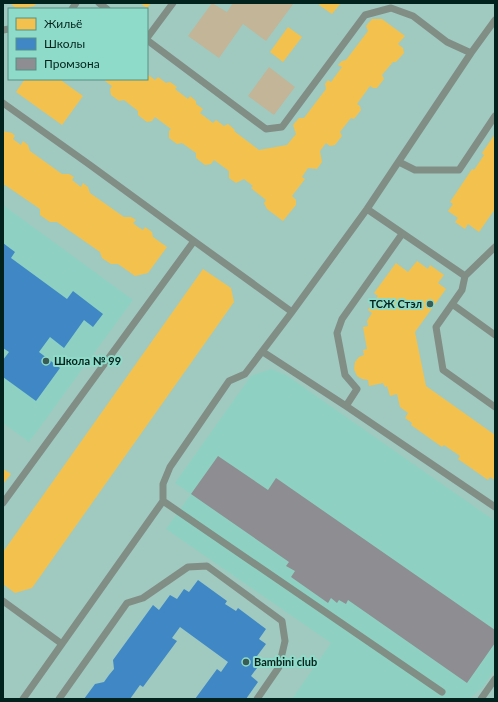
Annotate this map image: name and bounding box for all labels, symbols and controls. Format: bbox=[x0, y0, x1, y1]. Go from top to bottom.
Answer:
legend bbox=[8, 8, 148, 80]
text: Жильё bbox=[44, 16, 82, 31]
text: Школы bbox=[44, 36, 85, 51]
text: Промзона bbox=[44, 56, 100, 71]
place label: ТСЖ Стэл bbox=[370, 297, 422, 310]
marker: ТСЖ Стэл bbox=[425, 299, 435, 309]
place label: Школа № 99 bbox=[54, 354, 121, 367]
marker: Школа № 99 bbox=[41, 356, 51, 366]
place label: Bambini club bbox=[254, 655, 317, 668]
marker: Bambini club bbox=[241, 657, 251, 667]

